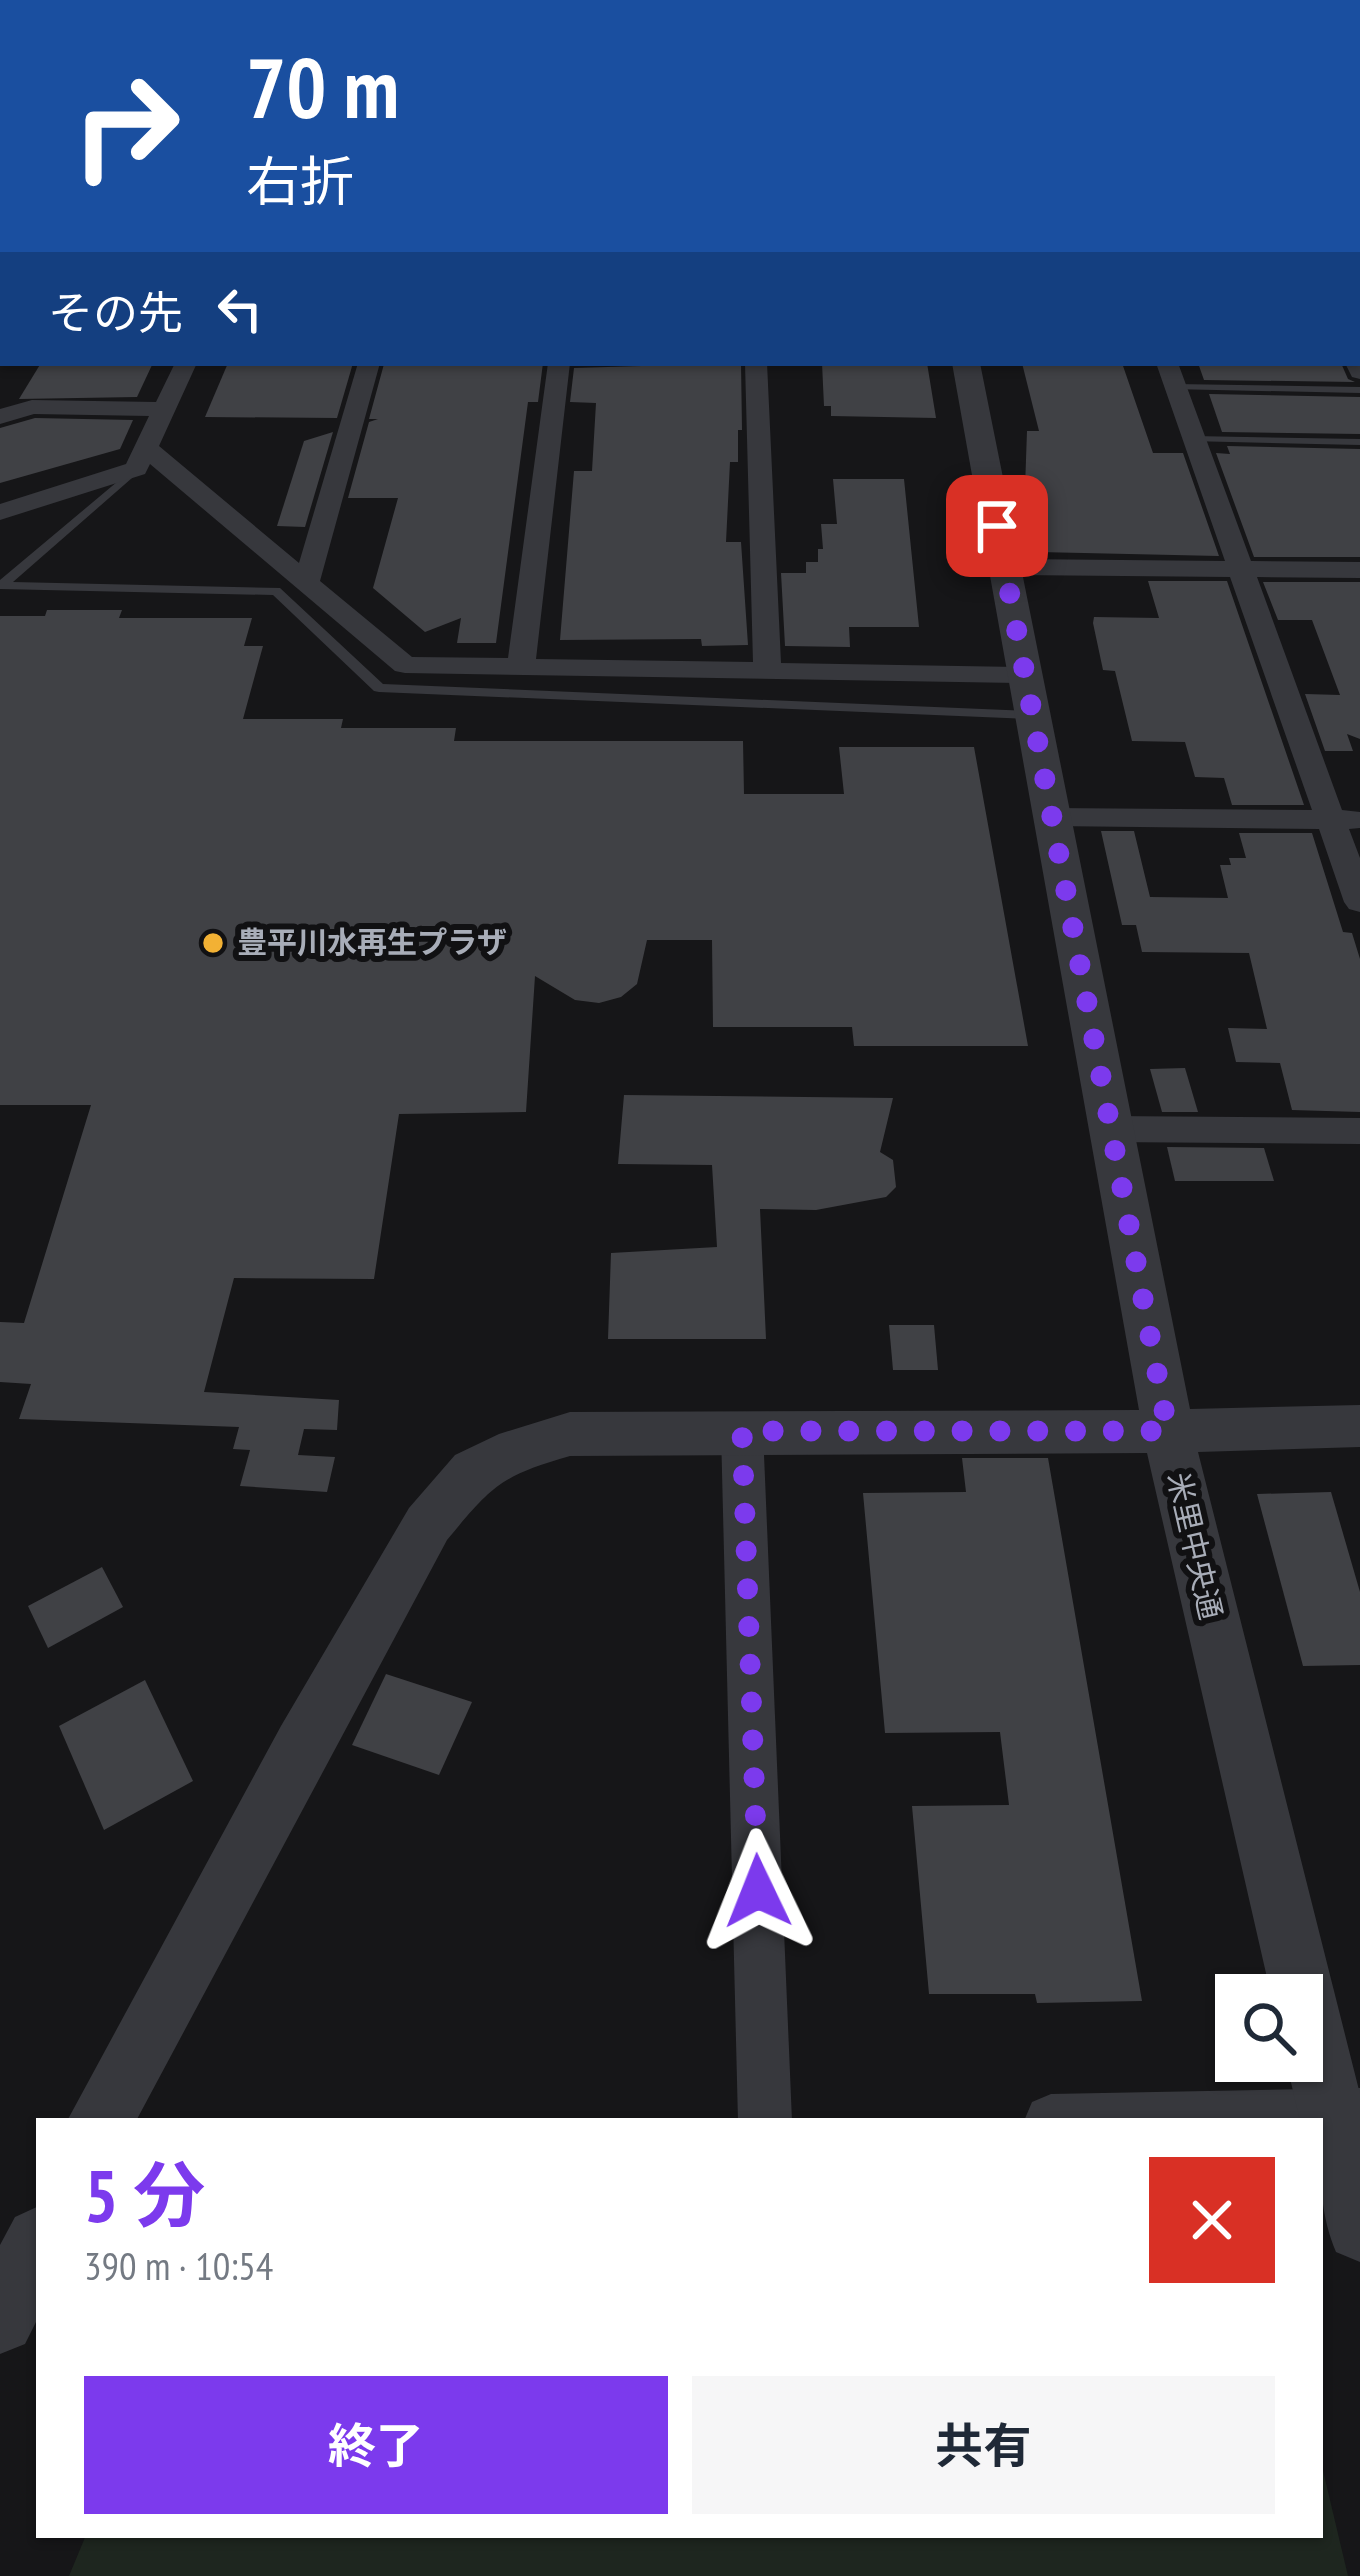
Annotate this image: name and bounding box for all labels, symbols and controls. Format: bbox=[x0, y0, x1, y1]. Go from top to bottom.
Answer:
text: 70 m bbox=[246, 32, 399, 141]
icon: right bbox=[48, 48, 204, 204]
text: 右折 bbox=[246, 146, 354, 216]
icon: left bbox=[207, 276, 273, 342]
text: その先 bbox=[48, 283, 183, 341]
pin bbox=[946, 475, 1048, 577]
icon: arrive bbox=[964, 493, 1030, 559]
place label: 豊平川水再生プラザ bbox=[237, 922, 507, 961]
marker: 豊平川水再生プラザ bbox=[200, 930, 226, 956]
street label: 米里中央通 bbox=[1160, 1468, 1231, 1623]
position arrow bbox=[695, 1828, 821, 1954]
map controls bbox=[1215, 1974, 1323, 2082]
button: search bbox=[1215, 1974, 1323, 2082]
text: 5 分 bbox=[84, 2148, 205, 2241]
button: close bbox=[1149, 2157, 1275, 2283]
text: 390 m · 10:54 bbox=[84, 2240, 273, 2291]
button: 終了 bbox=[84, 2376, 668, 2514]
button: 共有 bbox=[692, 2376, 1275, 2514]

